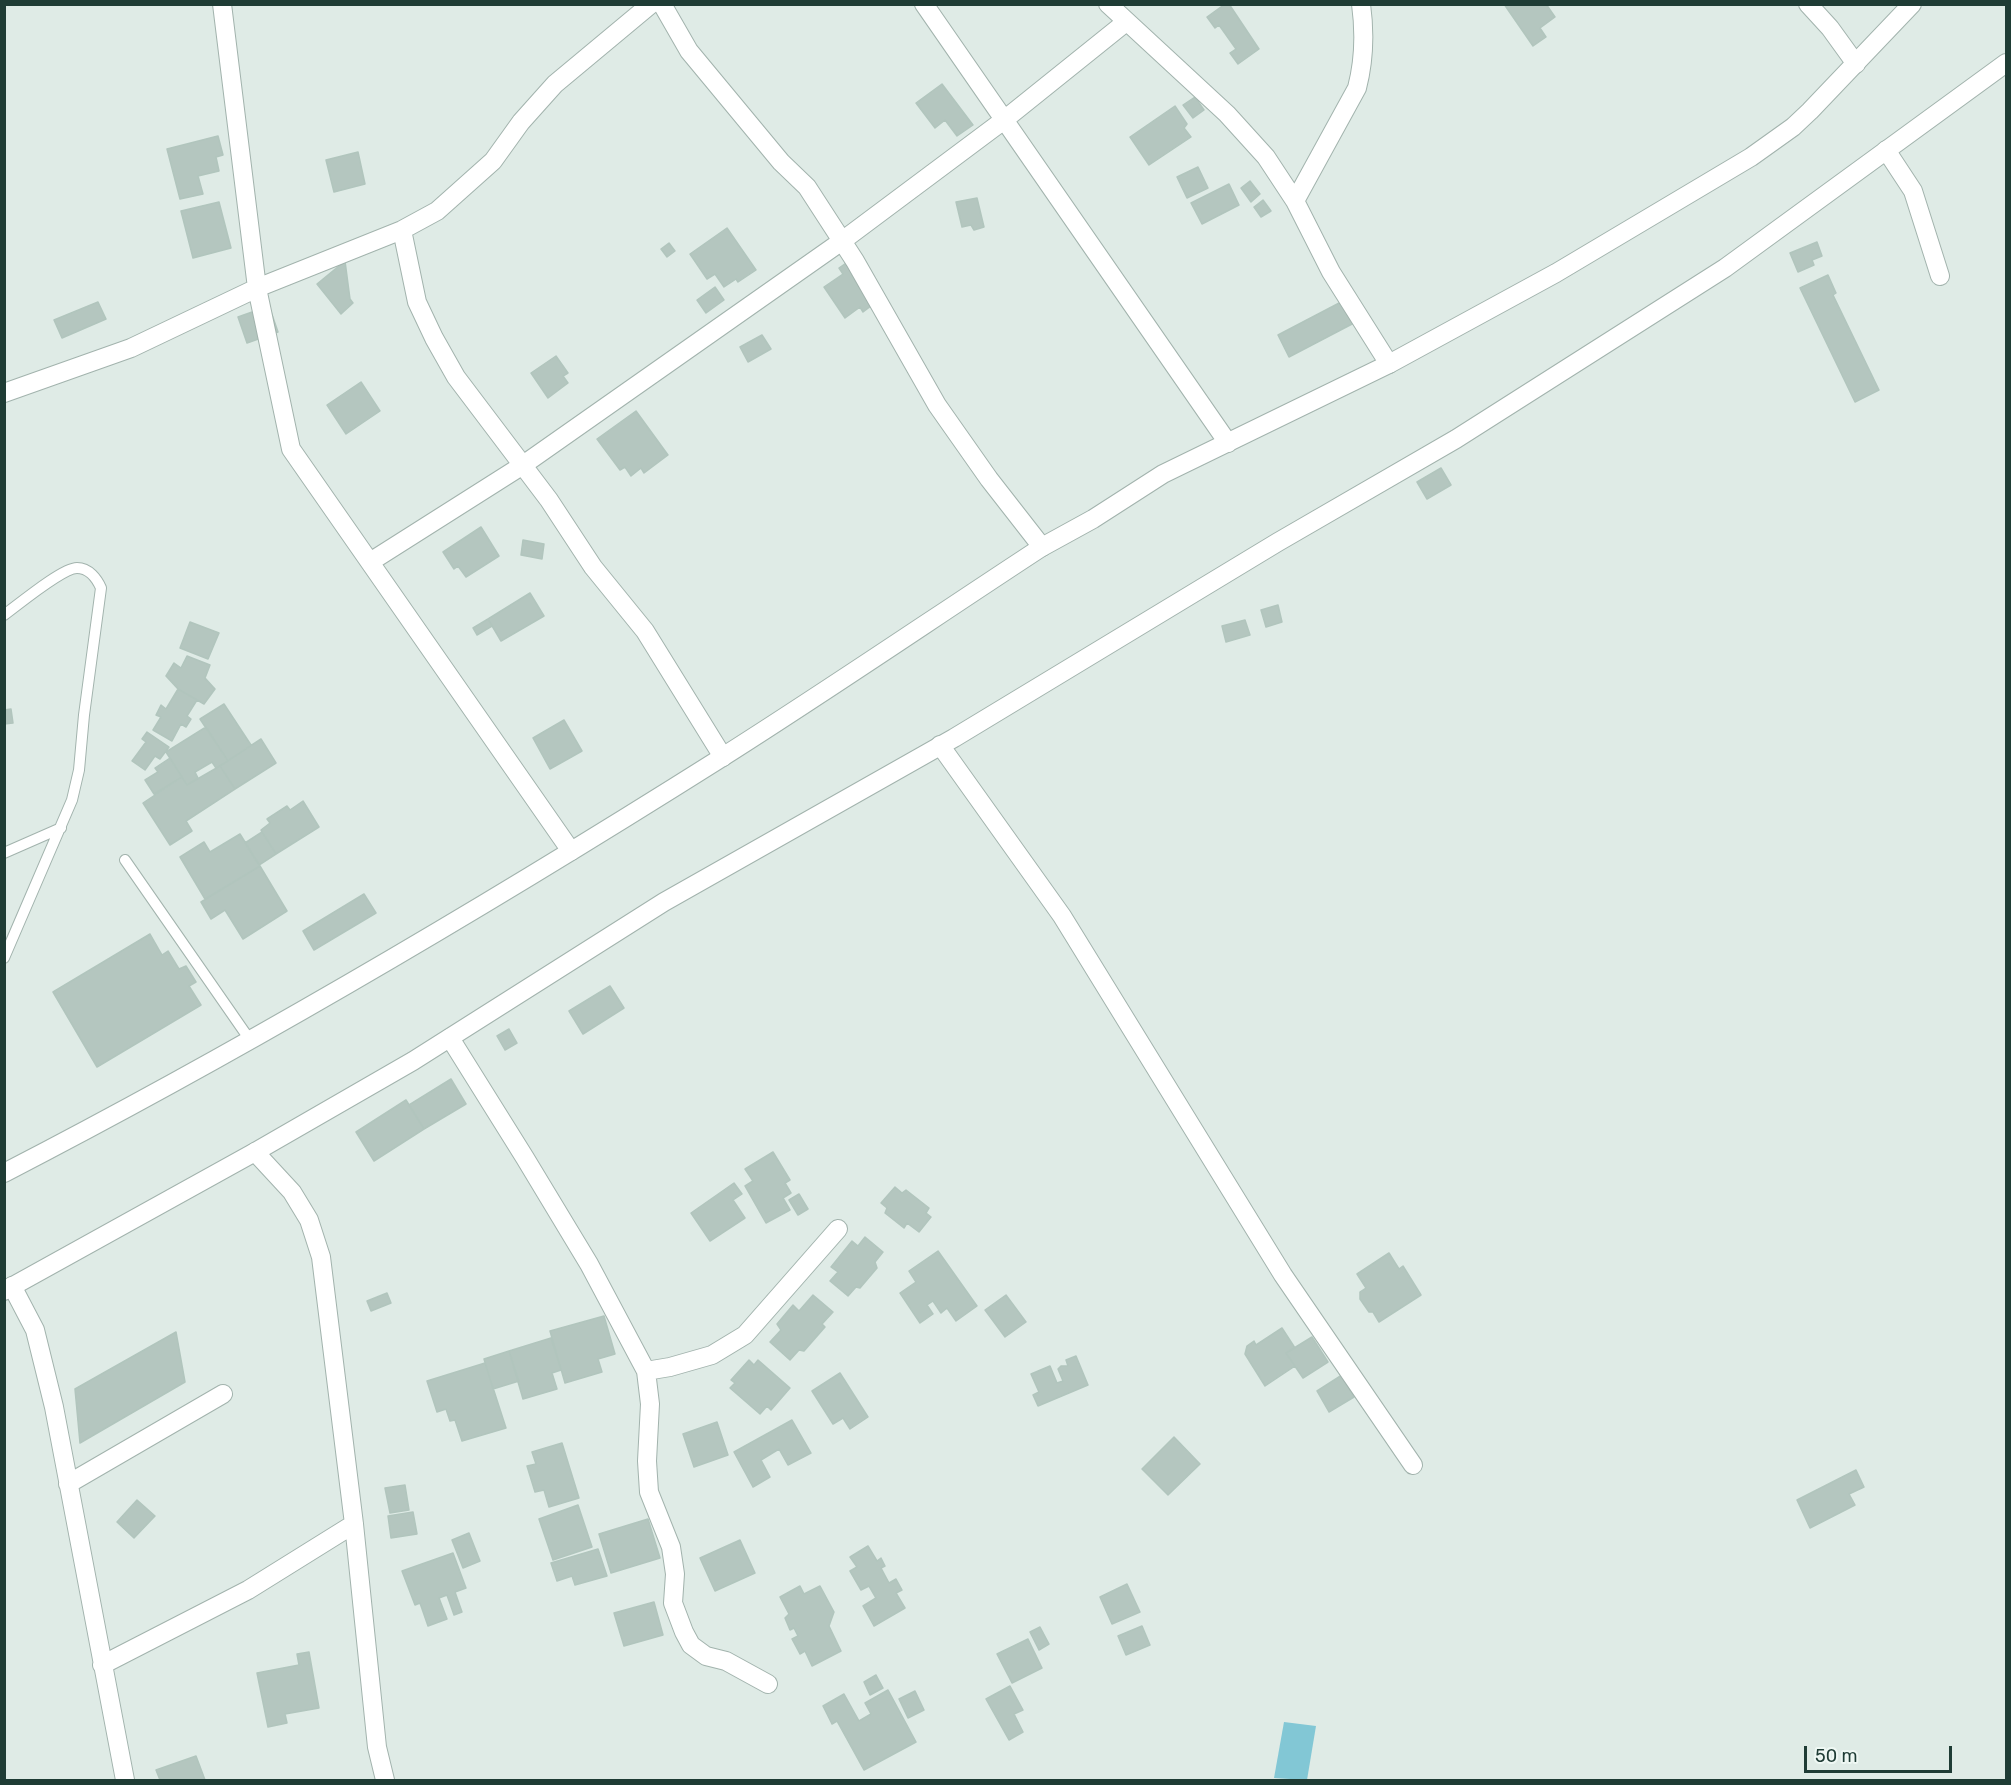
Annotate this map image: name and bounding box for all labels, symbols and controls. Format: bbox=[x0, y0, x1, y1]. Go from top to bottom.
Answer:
scale bar bbox=[1807, 1734, 1956, 1772]
text: 50 m bbox=[1815, 1745, 1858, 1767]

